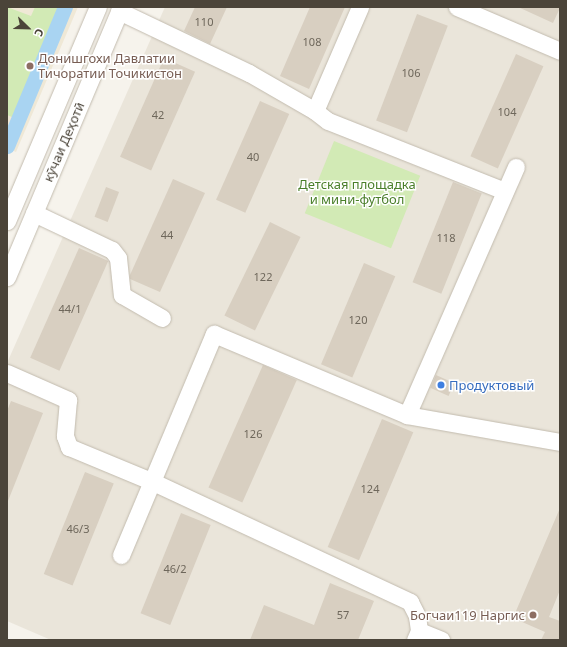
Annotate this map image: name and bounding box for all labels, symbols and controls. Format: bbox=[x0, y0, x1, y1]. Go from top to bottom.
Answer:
north arrow bbox=[8, 8, 48, 48]
house number: 110 bbox=[195, 15, 213, 29]
text: С bbox=[31, 27, 48, 39]
house number: 108 bbox=[303, 35, 321, 49]
place label: Донишгохи Давлатии Тичоратии Точикистон bbox=[38, 51, 182, 82]
marker: Донишгохи Давлатии Тичоратии Точикистон bbox=[25, 61, 35, 71]
house number: 106 bbox=[402, 66, 420, 80]
street label: кӯчаи Деҳотӣ bbox=[40, 100, 88, 184]
house number: 104 bbox=[498, 105, 516, 119]
house number: 42 bbox=[152, 108, 164, 122]
house number: 40 bbox=[247, 150, 259, 164]
park label: Детская площадка и мини-футбол bbox=[298, 177, 416, 208]
house number: 44 bbox=[161, 228, 173, 242]
house number: 118 bbox=[437, 231, 455, 245]
house number: 122 bbox=[254, 270, 272, 284]
house number: 44/1 bbox=[59, 302, 81, 316]
house number: 120 bbox=[349, 313, 367, 327]
place label: Продуктовый bbox=[449, 377, 534, 393]
marker: Продуктовый bbox=[436, 380, 446, 390]
house number: 126 bbox=[244, 427, 262, 441]
house number: 124 bbox=[361, 482, 379, 496]
house number: 46/3 bbox=[67, 522, 89, 536]
house number: 46/2 bbox=[164, 562, 186, 576]
place label: Богчаи119 Наргис bbox=[410, 607, 525, 623]
house number: 57 bbox=[337, 608, 349, 622]
marker: Богчаи119 Наргис bbox=[528, 610, 538, 620]

